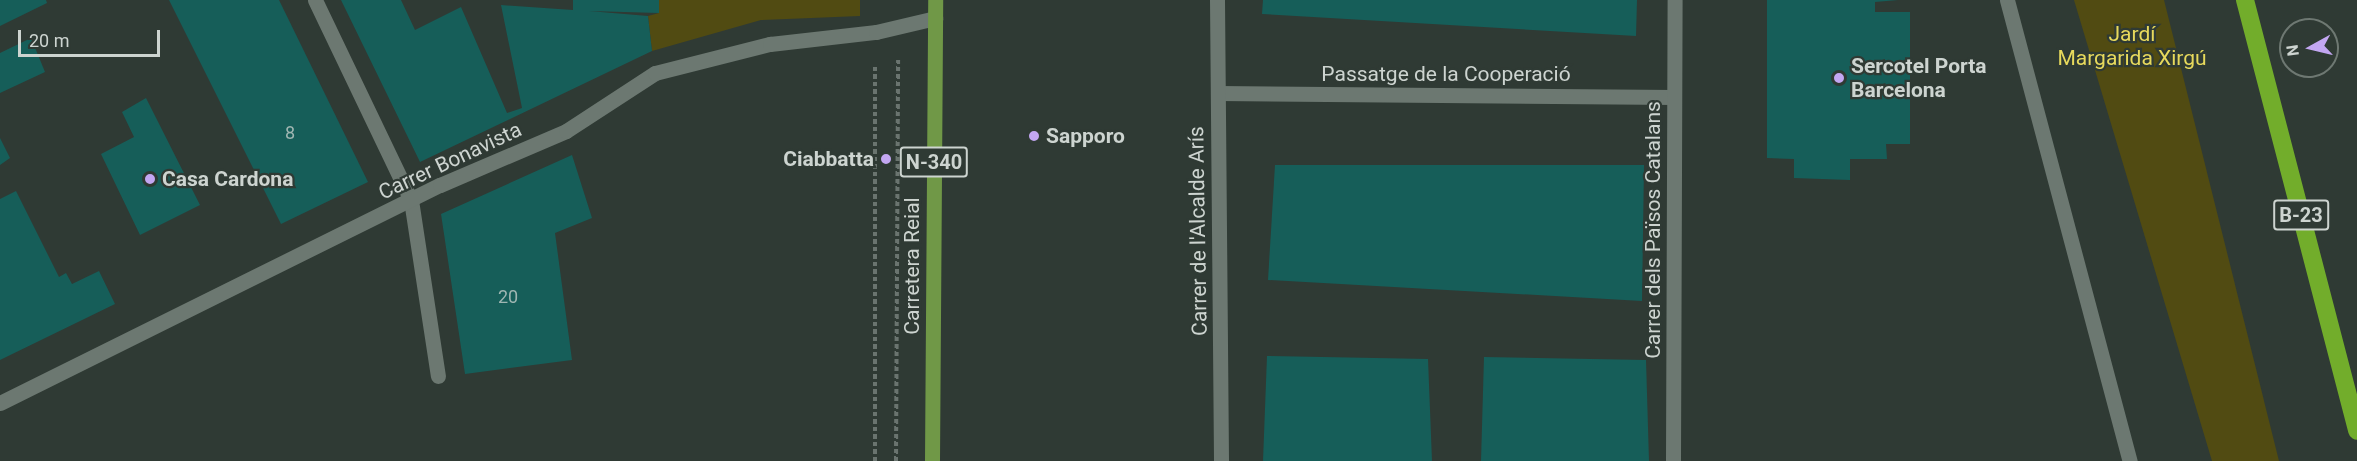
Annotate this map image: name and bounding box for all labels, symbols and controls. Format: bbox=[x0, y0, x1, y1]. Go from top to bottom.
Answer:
scale bar bbox=[21, 18, 164, 56]
north arrow bbox=[2279, 18, 2339, 78]
park label: Jardí Margarida Xirgú bbox=[2057, 21, 2207, 71]
text: 20 m bbox=[29, 30, 69, 51]
text: N bbox=[2282, 43, 2303, 57]
place label: Sercotel Porta Barcelona bbox=[1851, 53, 1987, 103]
street label: Passatge de la Cooperació bbox=[1321, 61, 1571, 87]
marker: Sercotel Porta Barcelona bbox=[1832, 71, 1846, 85]
street label: Carrer dels Països Catalans bbox=[1640, 101, 1666, 359]
street label: Carrer Bonavista bbox=[374, 117, 526, 205]
house number: 8 bbox=[285, 122, 295, 144]
place label: Sapporo bbox=[1046, 123, 1125, 149]
street label: Carrer de l'Alcalde Arís bbox=[1184, 126, 1212, 336]
marker: Sapporo bbox=[1027, 129, 1041, 143]
road number: N-340 bbox=[900, 145, 968, 179]
place label: Ciabbatta bbox=[783, 146, 874, 172]
marker: Ciabbatta bbox=[879, 152, 893, 166]
place label: Casa Cardona bbox=[162, 166, 293, 192]
marker: Casa Cardona bbox=[143, 172, 157, 186]
street label: Carretera Reial bbox=[899, 197, 925, 335]
road number: B-23 bbox=[2272, 198, 2330, 232]
house number: 20 bbox=[498, 286, 518, 308]

